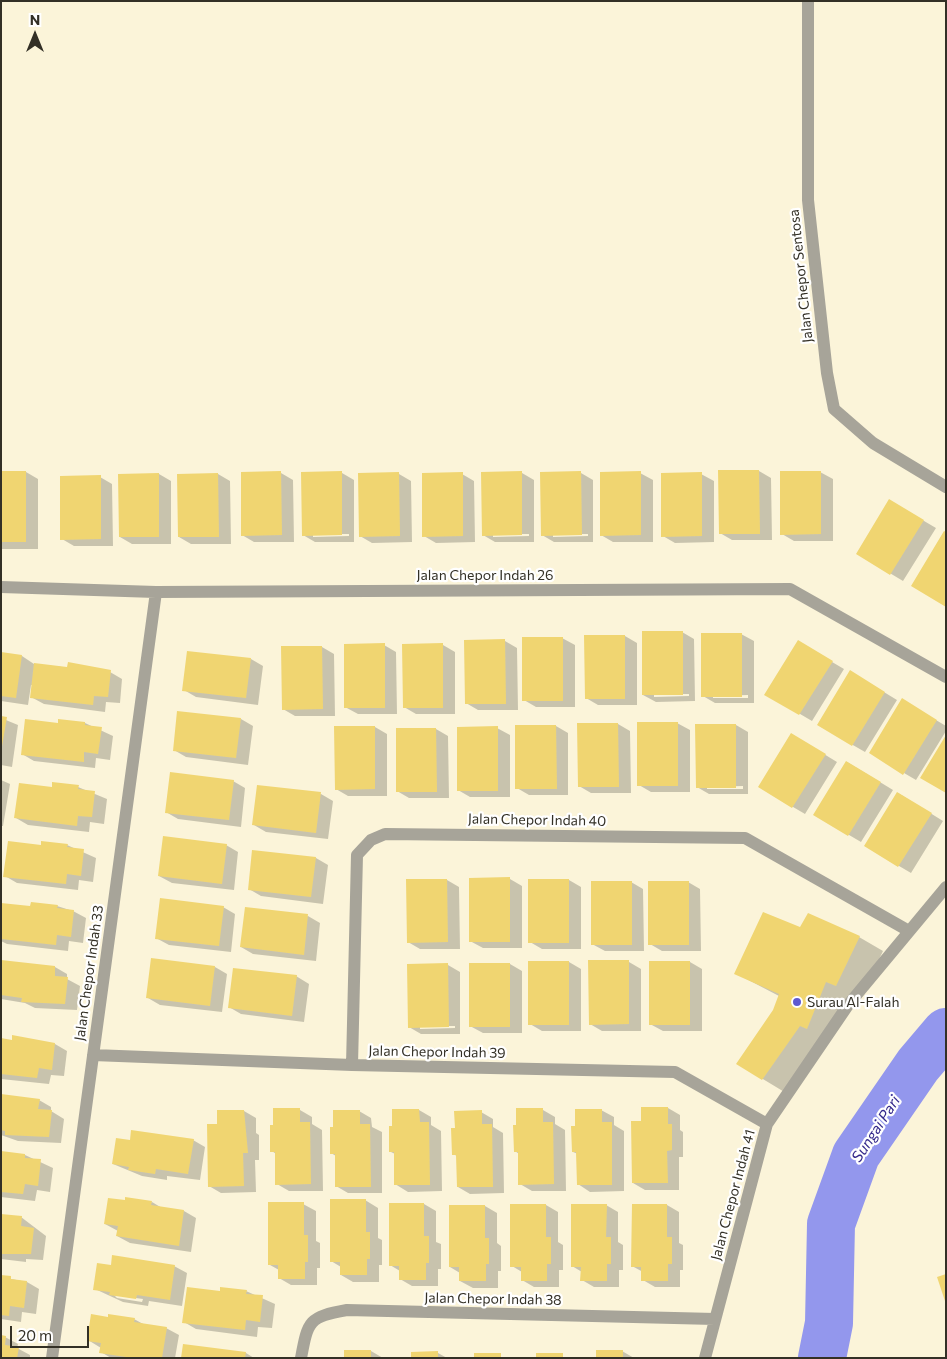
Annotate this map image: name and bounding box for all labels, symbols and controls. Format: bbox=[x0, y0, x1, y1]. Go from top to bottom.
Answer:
north arrow bbox=[10, 10, 60, 60]
text: N bbox=[30, 11, 40, 28]
street label: Jalan Chepor Sentosa bbox=[786, 208, 816, 344]
street label: Jalan Chepor Indah 26 bbox=[416, 567, 554, 583]
street label: Jalan Chepor Indah 40 bbox=[468, 810, 606, 830]
street label: Jalan Chepor Indah 33 bbox=[71, 904, 107, 1042]
place label: Surau Al-Falah bbox=[807, 994, 899, 1010]
marker: Surau Al-Falah bbox=[791, 996, 803, 1008]
street label: Jalan Chepor Indah 39 bbox=[368, 1042, 506, 1062]
water label: Sungai Pari bbox=[848, 1092, 904, 1166]
street label: Jalan Chepor Indah 41 bbox=[707, 1128, 759, 1262]
street label: Jalan Chepor Indah 38 bbox=[424, 1289, 562, 1309]
scale bar bbox=[12, 1316, 91, 1348]
text: 20 m bbox=[18, 1326, 52, 1344]

